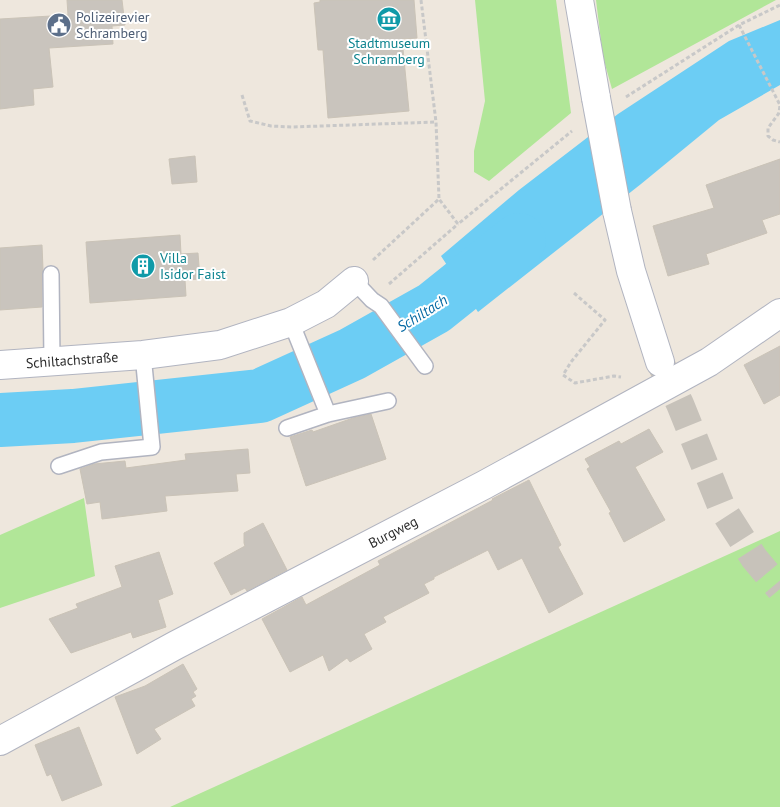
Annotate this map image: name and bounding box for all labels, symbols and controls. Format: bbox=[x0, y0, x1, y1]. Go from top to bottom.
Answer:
museum icon: Stadtmuseum Schramberg bbox=[376, 6, 402, 32]
place label: Polizeirevier Schramberg bbox=[76, 8, 150, 42]
public building icon: Polizeirevier Schramberg bbox=[46, 12, 72, 38]
place label: Stadtmuseum Schramberg bbox=[348, 34, 430, 68]
place label: Villa Isidor Faist bbox=[159, 249, 226, 283]
building icon: Villa Isidor Faist bbox=[130, 253, 156, 279]
water label: Schiltach bbox=[393, 290, 451, 336]
street label: Schiltachstraße bbox=[25, 348, 119, 372]
street label: Burgweg bbox=[365, 512, 421, 552]

